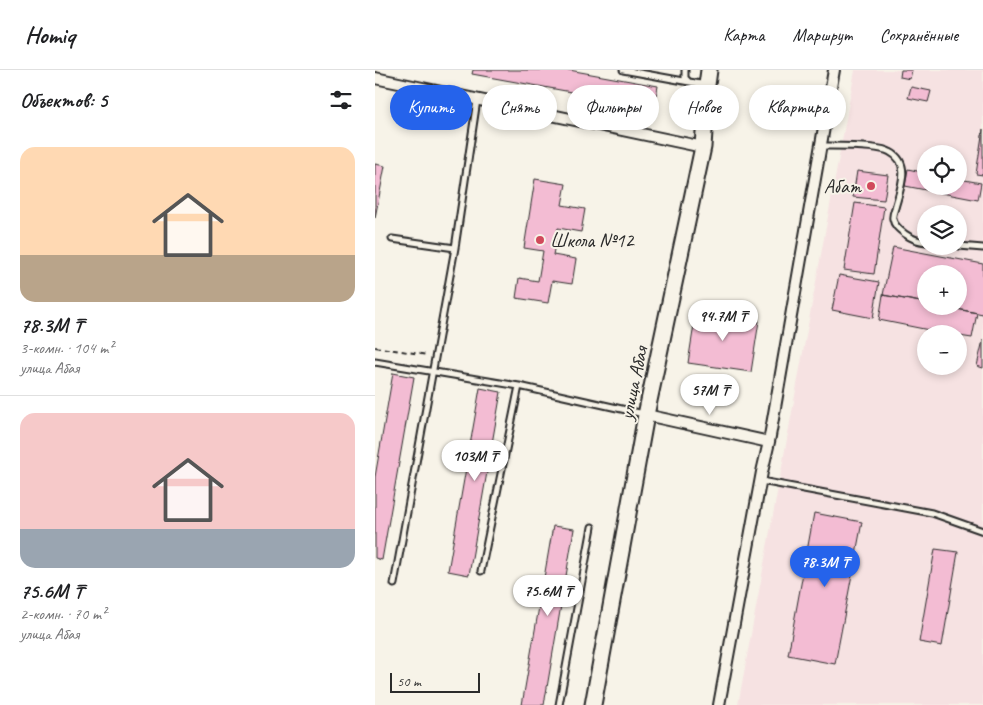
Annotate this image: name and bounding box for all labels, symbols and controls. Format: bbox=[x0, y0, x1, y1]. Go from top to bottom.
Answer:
text: Homiq bbox=[25, 20, 75, 50]
text: Карта bbox=[723, 24, 764, 46]
text: Маршрут bbox=[792, 24, 852, 46]
text: Сохранённые bbox=[880, 24, 958, 46]
chip: Купить bbox=[390, 85, 472, 130]
chip: Снять bbox=[482, 85, 557, 130]
chip: Фильтры bbox=[567, 85, 659, 130]
chip: Новое bbox=[669, 85, 739, 130]
chip: Квартира bbox=[749, 85, 846, 130]
icon: filters bbox=[327, 86, 355, 114]
text: Объектов: 5 bbox=[20, 87, 108, 113]
map controls bbox=[917, 145, 967, 375]
button: locate bbox=[917, 145, 967, 195]
place label: Абат bbox=[824, 174, 863, 199]
icon: home bbox=[143, 180, 233, 270]
marker: Абат bbox=[865, 180, 877, 192]
button: layers bbox=[917, 205, 967, 255]
place label: Школа №12 bbox=[550, 228, 635, 253]
marker: Школа №12 bbox=[534, 234, 546, 246]
button: + bbox=[917, 265, 967, 315]
pin: 94.7M ₸ bbox=[677, 300, 769, 342]
text: 94.7M ₸ bbox=[699, 306, 747, 326]
text: 78.3M ₸ bbox=[20, 312, 83, 338]
button: − bbox=[917, 325, 967, 375]
text: 3-комн. · 104 m² bbox=[20, 338, 113, 358]
street label: улица Абая bbox=[613, 343, 654, 423]
text: улица Абая bbox=[20, 358, 79, 378]
pin: 57M ₸ bbox=[675, 374, 745, 416]
text: 57M ₸ bbox=[691, 380, 729, 400]
pin: 103M ₸ bbox=[434, 440, 516, 482]
icon: home bbox=[143, 445, 233, 535]
text: 103M ₸ bbox=[453, 446, 497, 466]
pin: 78.3M ₸ bbox=[779, 546, 871, 588]
text: 78.3M ₸ bbox=[801, 552, 849, 572]
pin: 75.6M ₸ bbox=[502, 574, 594, 617]
text: 75.6M ₸ bbox=[20, 578, 83, 604]
text: 75.6M ₸ bbox=[524, 581, 572, 601]
text: 2-комн. · 70 m² bbox=[20, 604, 106, 624]
text: улица Абая bbox=[20, 624, 79, 644]
scale bar bbox=[390, 670, 480, 693]
text: 50 m bbox=[397, 673, 421, 690]

